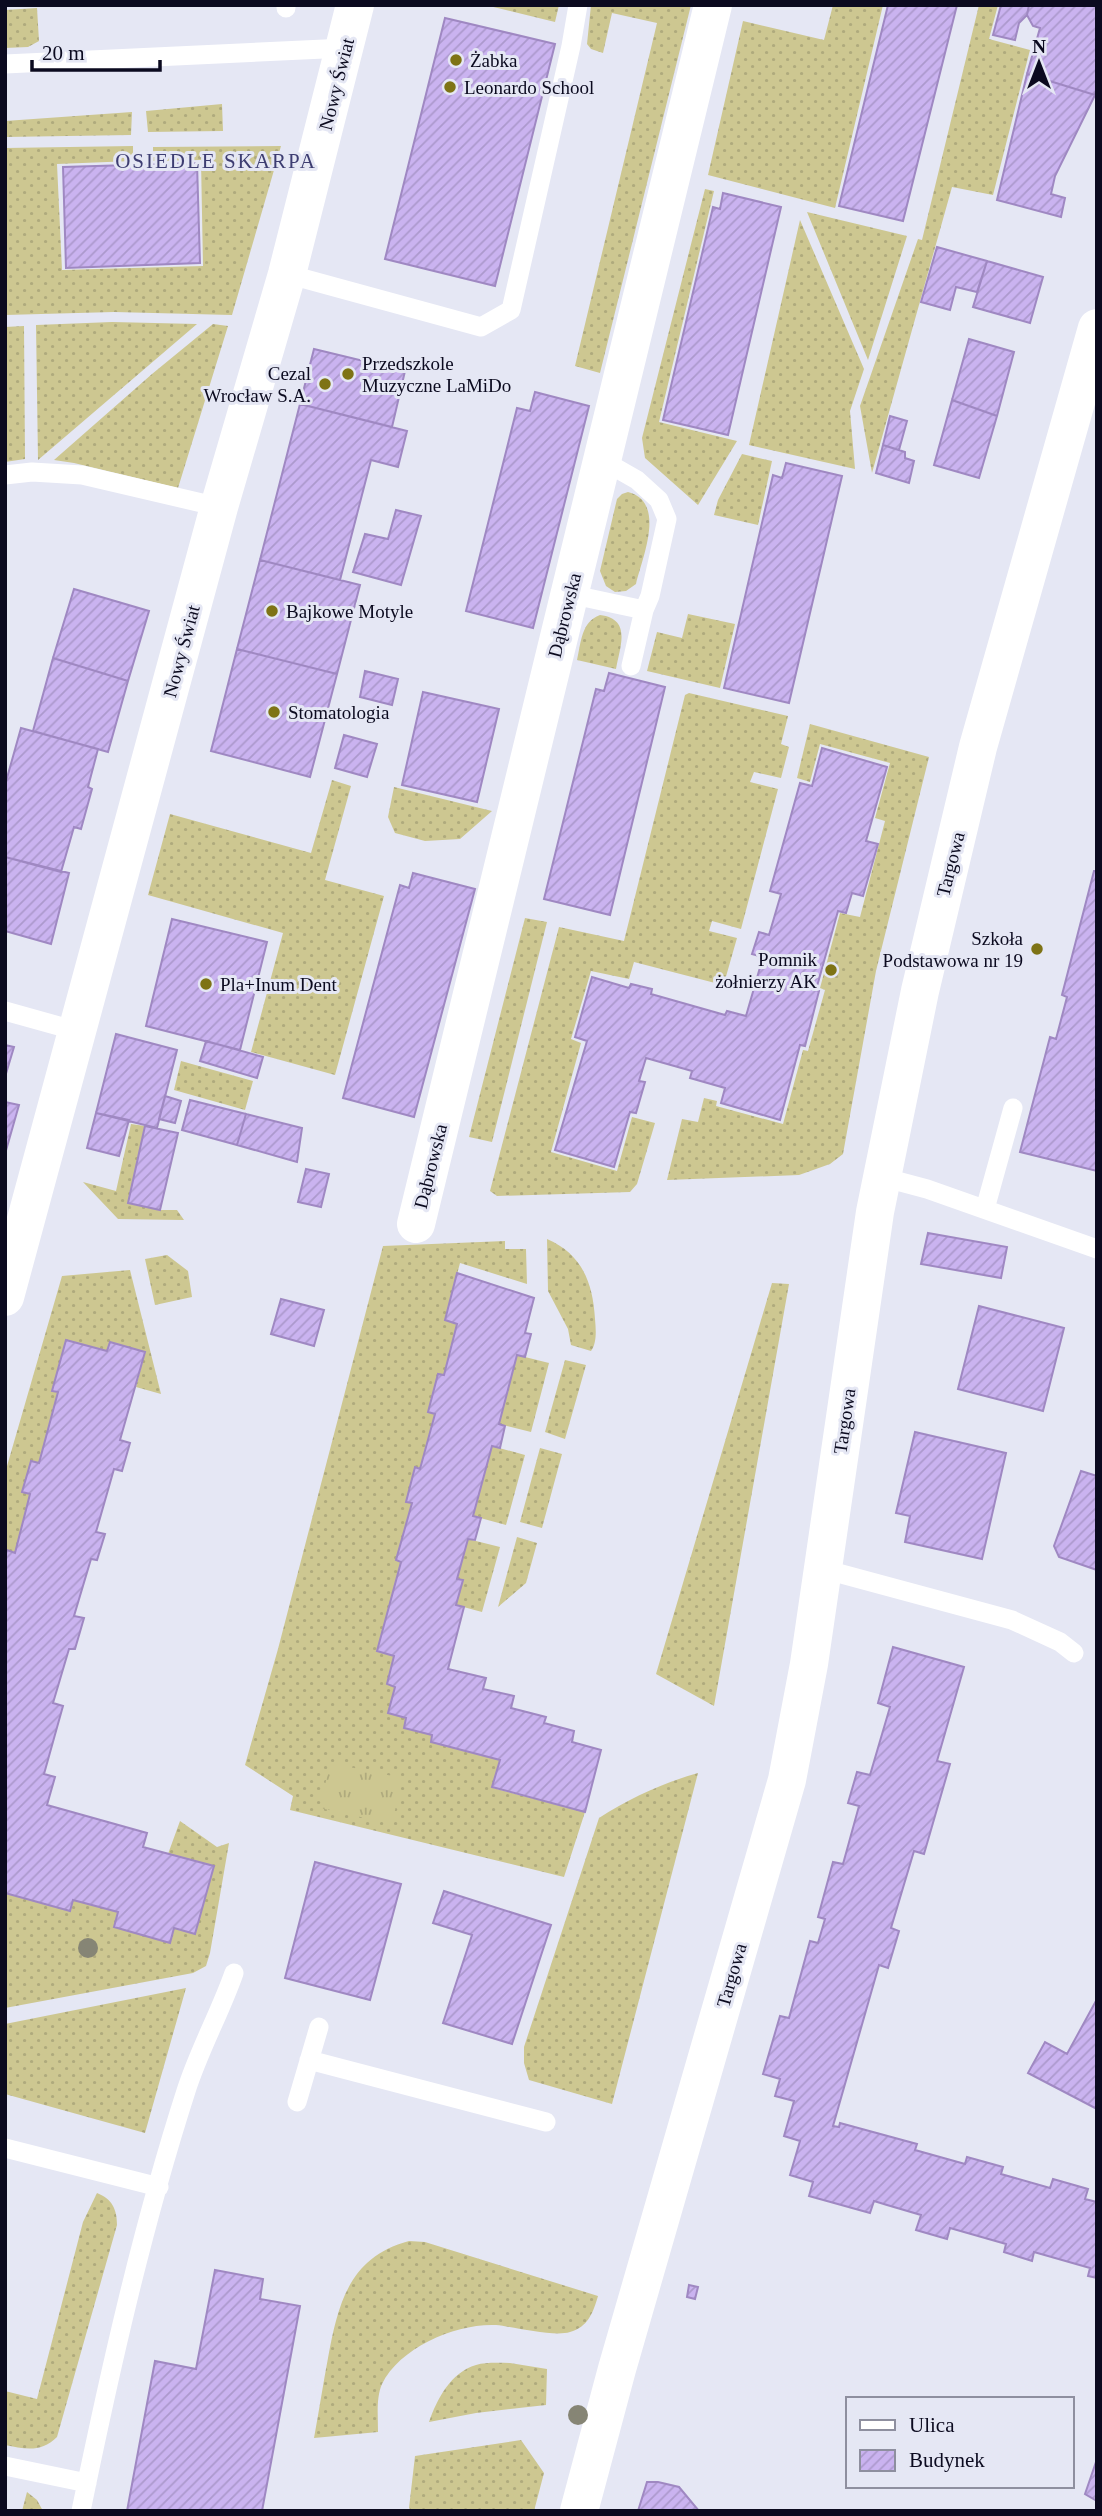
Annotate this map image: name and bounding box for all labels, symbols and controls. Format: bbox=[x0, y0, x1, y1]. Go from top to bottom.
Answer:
scale bar bbox=[32, 28, 159, 72]
north arrow bbox=[1004, 28, 1074, 98]
street label: Nowy Świat bbox=[315, 35, 358, 133]
text: N bbox=[1032, 36, 1046, 57]
text: 20 m bbox=[42, 41, 85, 65]
place label: Żabka bbox=[470, 50, 518, 71]
marker: Żabka bbox=[448, 52, 464, 68]
place label: Leonardo School bbox=[464, 77, 594, 98]
marker: Leonardo School bbox=[442, 79, 458, 95]
district label: OSIEDLE SKARPA bbox=[115, 149, 317, 173]
place label: Przedszkole Muzyczne LaMiDo bbox=[362, 353, 511, 396]
place label: Cezal Wrocław S.A. bbox=[204, 363, 311, 406]
marker: Przedszkole Muzyczne LaMiDo bbox=[340, 366, 356, 382]
marker: Cezal Wrocław S.A. bbox=[317, 376, 333, 392]
street label: Dąbrowska bbox=[544, 570, 585, 660]
place label: Bajkowe Motyle bbox=[286, 601, 413, 622]
street label: Nowy Świat bbox=[159, 602, 204, 699]
marker: Bajkowe Motyle bbox=[264, 603, 280, 619]
place label: Stomatologia bbox=[288, 702, 390, 723]
marker: Stomatologia bbox=[266, 704, 282, 720]
street label: Targowa bbox=[932, 829, 969, 899]
place label: Szkoła Podstawowa nr 19 bbox=[883, 928, 1024, 971]
marker: Szkoła Podstawowa nr 19 bbox=[1029, 941, 1045, 957]
place label: Pomnik żołnierzy AK bbox=[715, 949, 817, 992]
marker: Pomnik żołnierzy AK bbox=[823, 962, 839, 978]
place label: Pla+Inum Dent bbox=[220, 974, 338, 995]
marker: Pla+Inum Dent bbox=[198, 976, 214, 992]
street label: Dąbrowska bbox=[410, 1121, 451, 1211]
street label: Targowa bbox=[830, 1386, 860, 1455]
street label: Targowa bbox=[712, 1940, 751, 2010]
legend bbox=[846, 2397, 1074, 2488]
text: Ulica bbox=[909, 2413, 955, 2437]
text: Budynek bbox=[909, 2448, 985, 2472]

